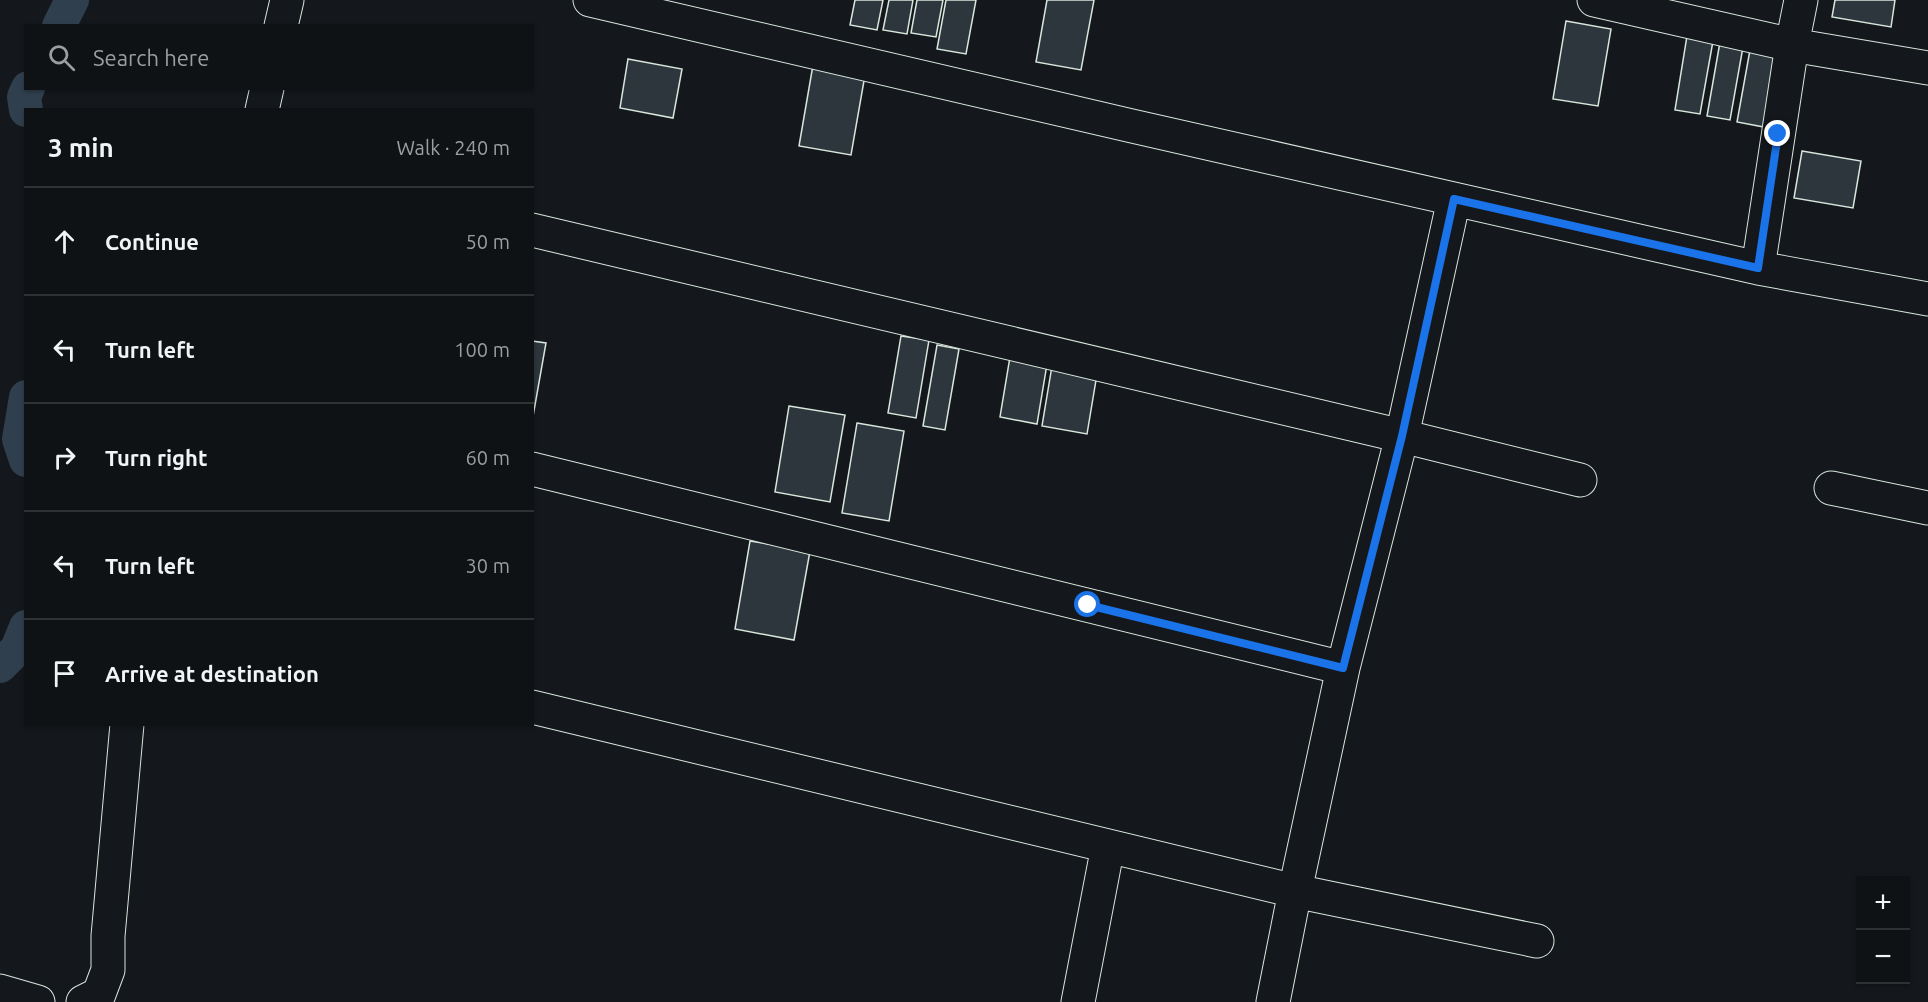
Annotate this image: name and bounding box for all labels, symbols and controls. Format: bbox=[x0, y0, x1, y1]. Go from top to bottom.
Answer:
search box bbox=[24, 24, 534, 90]
icon: search bbox=[45, 41, 78, 74]
text: Search here bbox=[93, 45, 209, 70]
route end bbox=[1764, 120, 1790, 146]
text: 3 min bbox=[48, 133, 114, 162]
text: Walk · 240 m bbox=[397, 136, 510, 159]
icon: ahead bbox=[48, 225, 81, 258]
text: Continue bbox=[105, 229, 199, 254]
text: 50 m bbox=[466, 230, 510, 253]
icon: left bbox=[48, 333, 81, 366]
text: Turn left bbox=[105, 337, 195, 362]
text: 100 m bbox=[454, 338, 510, 361]
icon: right bbox=[48, 441, 81, 474]
text: Turn right bbox=[105, 445, 207, 470]
text: 60 m bbox=[466, 446, 510, 469]
icon: left bbox=[48, 549, 81, 582]
text: Turn left bbox=[105, 553, 195, 578]
text: 30 m bbox=[466, 554, 510, 577]
route start bbox=[1074, 591, 1100, 617]
icon: arrive bbox=[48, 657, 81, 690]
text: Arrive at destination bbox=[105, 661, 319, 686]
map controls bbox=[1856, 876, 1910, 984]
button: + bbox=[1856, 876, 1910, 930]
button: − bbox=[1856, 930, 1910, 984]

